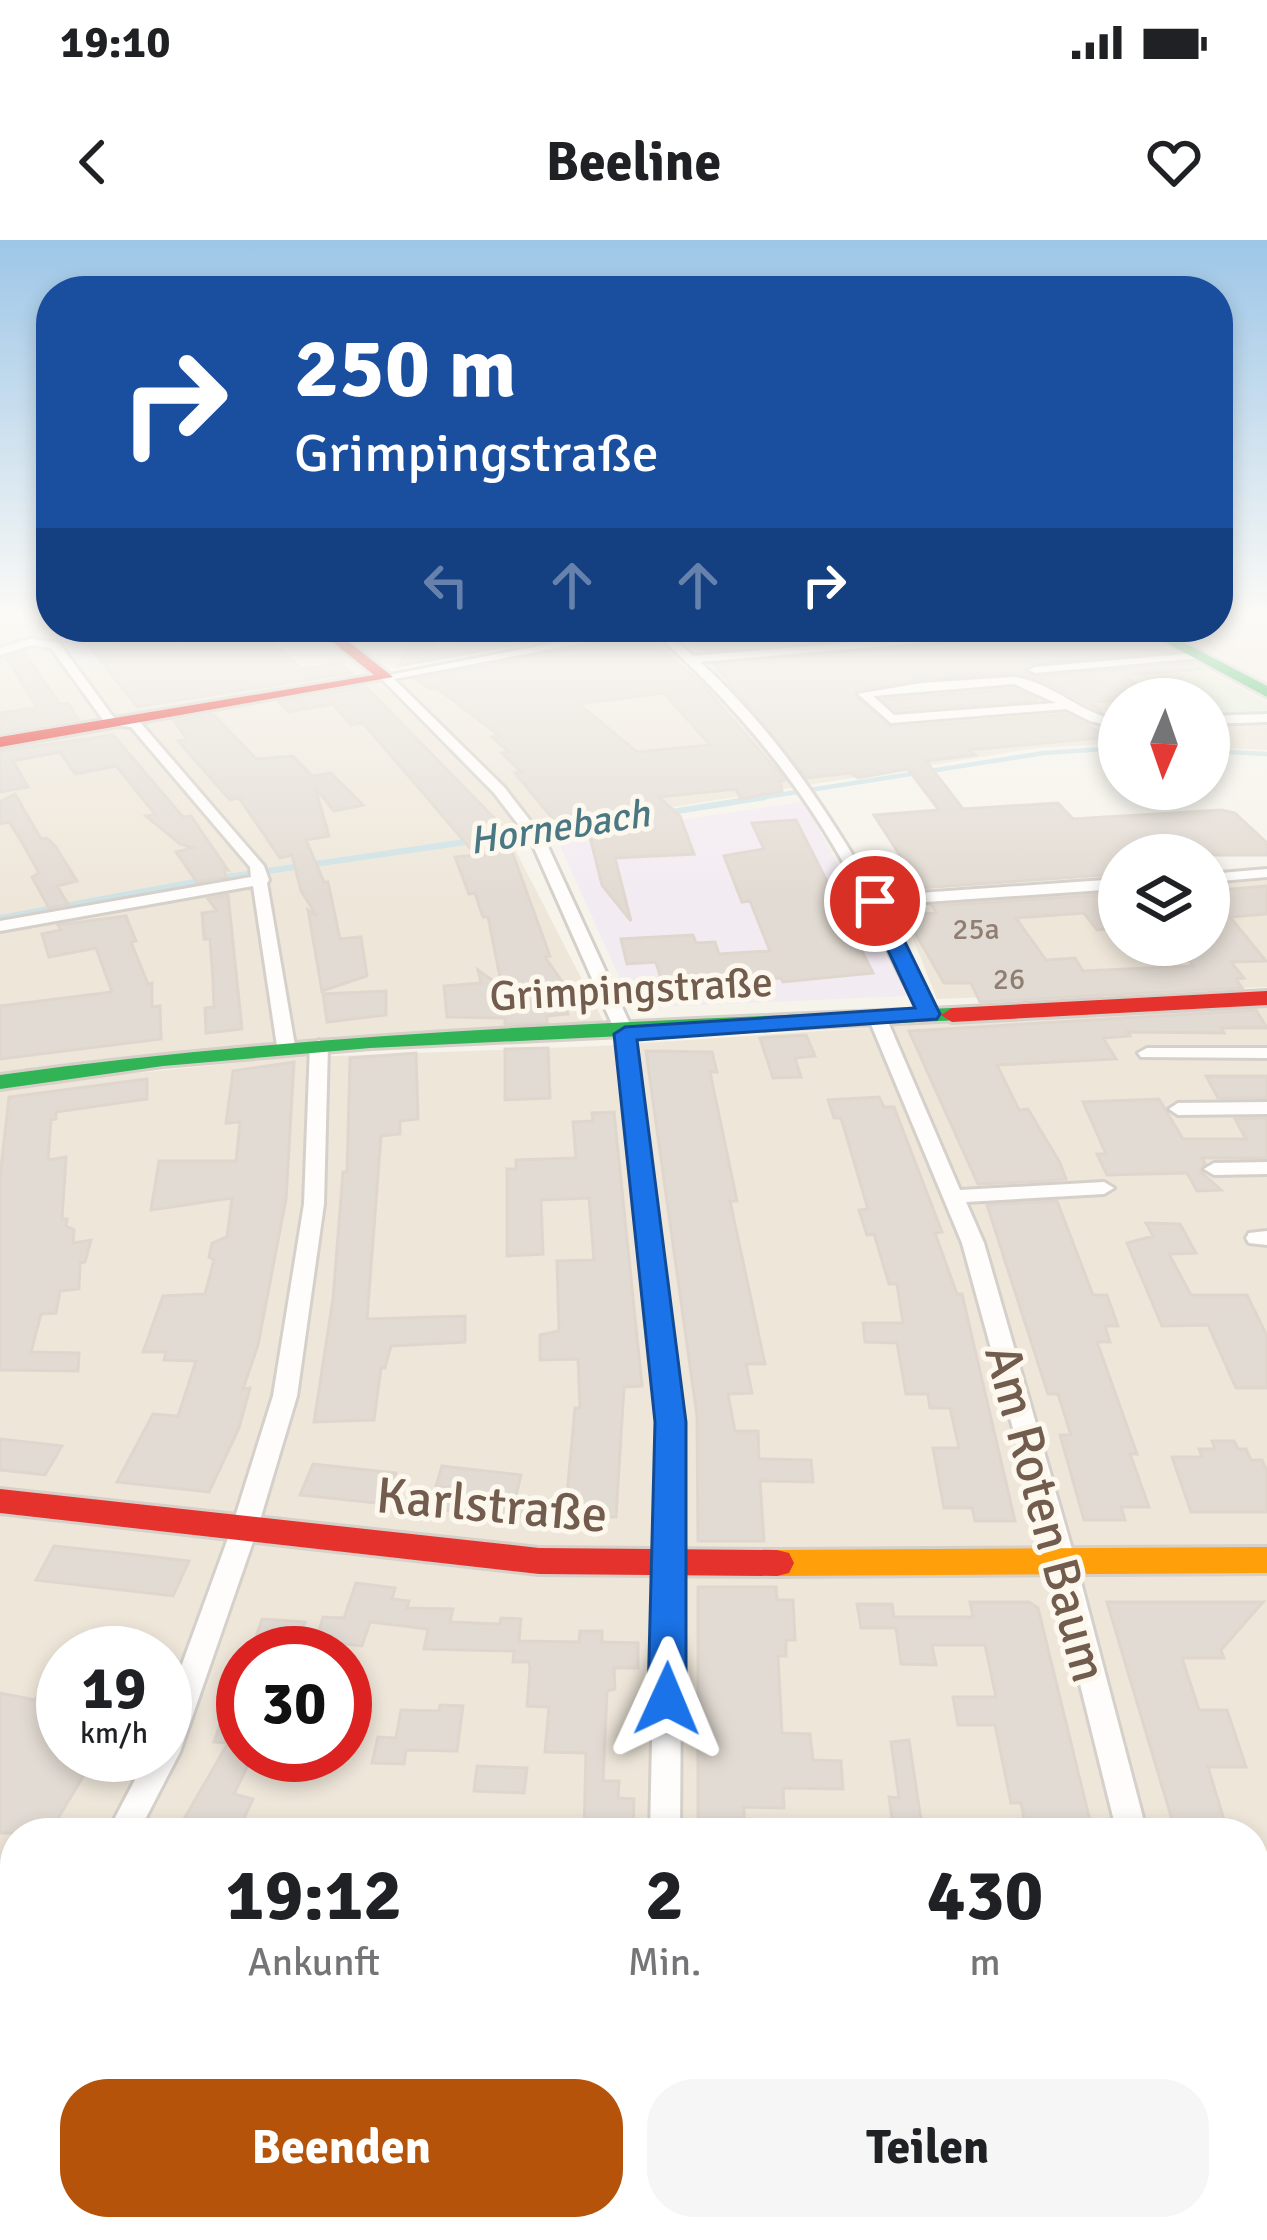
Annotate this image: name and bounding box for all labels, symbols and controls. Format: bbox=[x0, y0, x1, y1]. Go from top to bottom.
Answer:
text: 19:10 bbox=[60, 15, 170, 70]
icon: back bbox=[60, 129, 126, 195]
text: Beeline bbox=[546, 129, 721, 196]
icon: heart bbox=[1141, 129, 1207, 195]
text: 250 m bbox=[294, 317, 516, 421]
icon: right bbox=[96, 324, 252, 480]
text: Grimpingstraße bbox=[294, 420, 659, 487]
icon: left bbox=[413, 552, 479, 618]
icon: ahead bbox=[539, 552, 605, 618]
icon: ahead bbox=[665, 552, 731, 618]
icon: right bbox=[791, 552, 857, 618]
north arrow bbox=[1098, 678, 1230, 810]
map controls bbox=[1098, 678, 1230, 966]
water label: Hornebach bbox=[466, 789, 654, 865]
button: layers bbox=[1098, 834, 1230, 966]
pin bbox=[824, 850, 926, 952]
icon: arrive bbox=[842, 868, 908, 934]
house number: 25a bbox=[952, 911, 1000, 948]
street label: Grimpingstraße bbox=[488, 957, 774, 1022]
house number: 26 bbox=[993, 961, 1025, 998]
street label: Am Roten Baum bbox=[970, 1338, 1121, 1689]
street label: Karlstraße bbox=[374, 1464, 610, 1547]
speed limit sign: 30 bbox=[216, 1626, 372, 1782]
position arrow bbox=[604, 1636, 730, 1762]
text: 19 bbox=[82, 1652, 146, 1726]
text: km/h bbox=[80, 1715, 148, 1752]
text: 19:12 bbox=[226, 1851, 402, 1940]
text: 2 bbox=[645, 1851, 684, 1940]
text: 430 bbox=[927, 1851, 1043, 1940]
text: Ankunft bbox=[248, 1938, 380, 1986]
text: Min. bbox=[628, 1938, 701, 1986]
text: m bbox=[970, 1938, 1001, 1986]
button: Beenden bbox=[60, 2079, 623, 2217]
button: Teilen bbox=[647, 2079, 1209, 2217]

